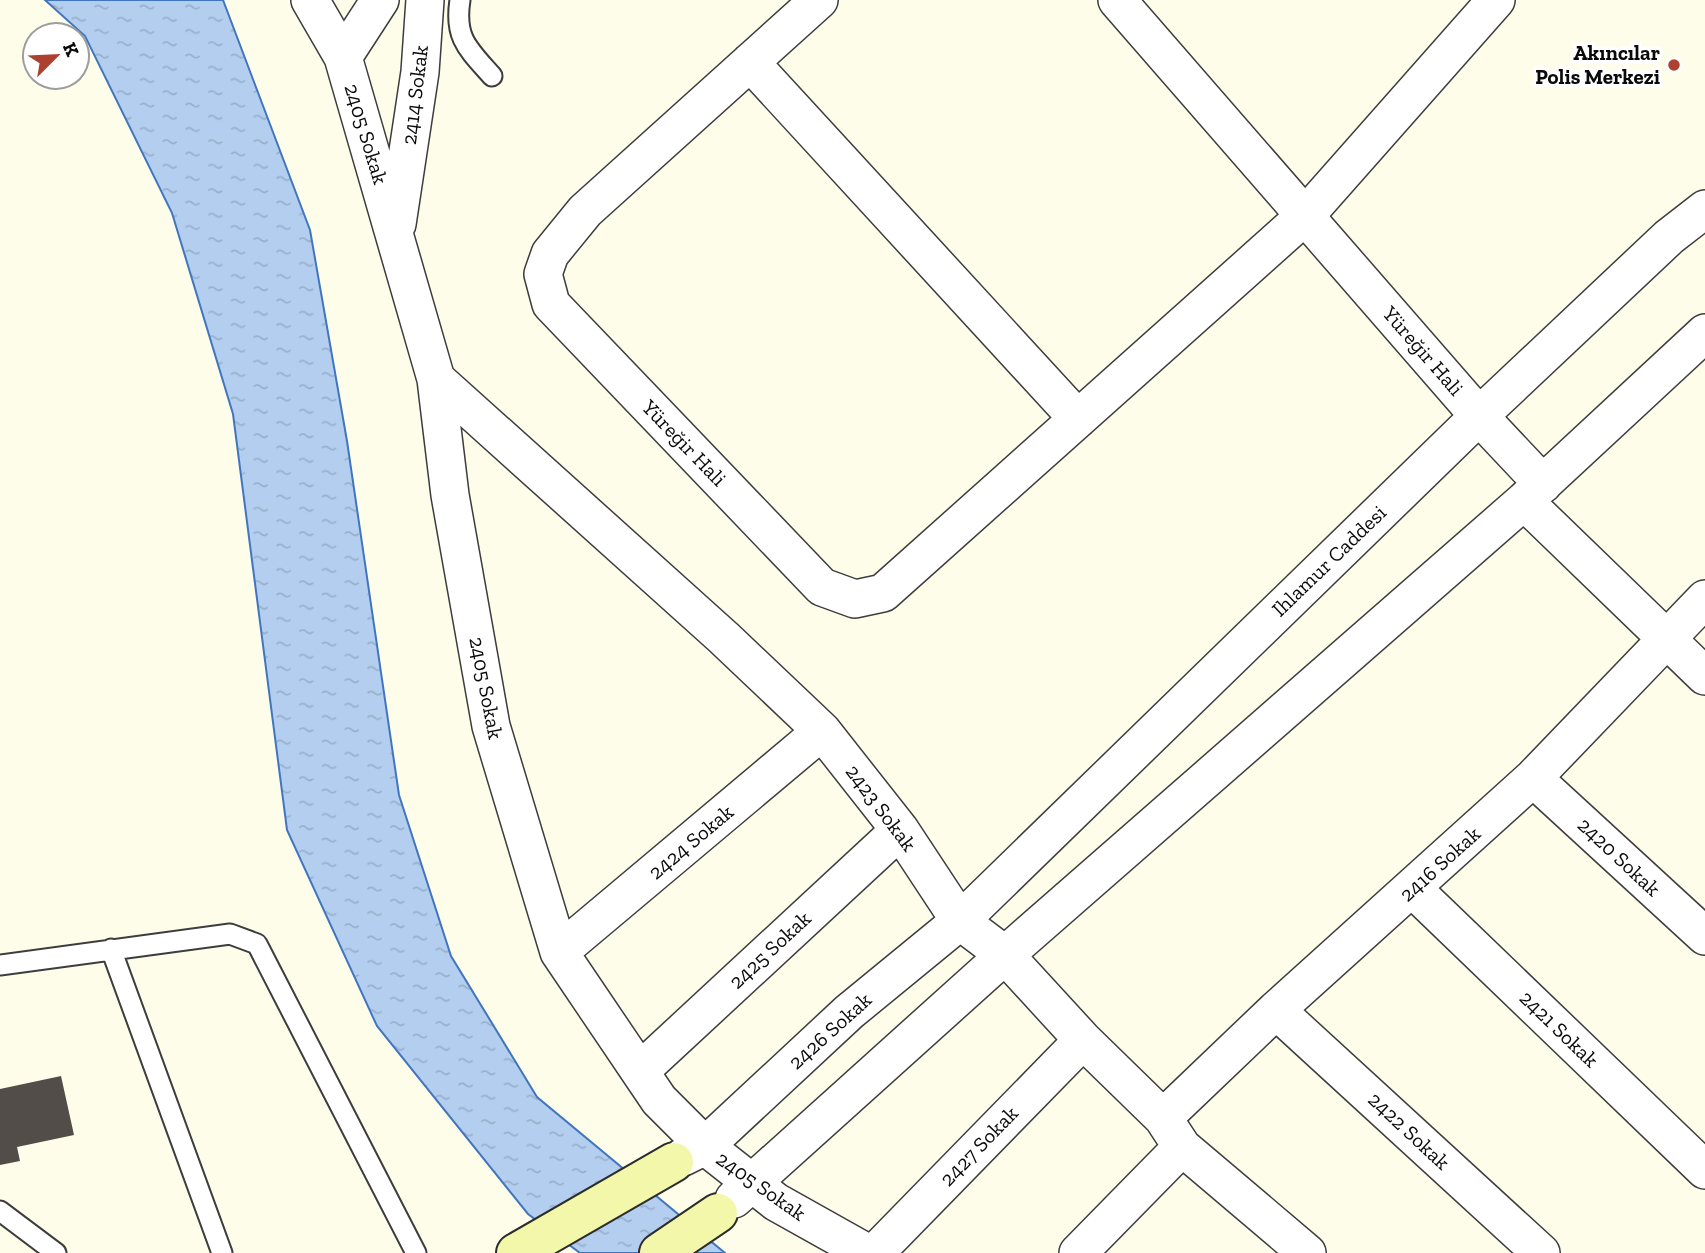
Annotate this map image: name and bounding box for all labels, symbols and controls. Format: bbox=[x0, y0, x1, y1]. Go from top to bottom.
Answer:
north arrow bbox=[21, 21, 91, 91]
text: K bbox=[58, 39, 84, 60]
place label: Akıncılar Polis Merkezi bbox=[1535, 40, 1660, 89]
street label: 2414 Sokak bbox=[396, 44, 433, 146]
marker: Akıncılar Polis Merkezi bbox=[1666, 57, 1682, 73]
street label: 2405 Sokak bbox=[339, 81, 394, 187]
street label: Yüreğir Hali bbox=[1377, 300, 1469, 401]
street label: Yüreğir Hali bbox=[636, 394, 732, 491]
street label: Ihlamur Caddesi bbox=[1266, 500, 1391, 621]
street label: 2405 Sokak bbox=[464, 635, 509, 741]
street label: 2423 Sokak bbox=[841, 759, 922, 856]
street label: 2424 Sokak bbox=[643, 799, 738, 884]
street label: 2420 Sokak bbox=[1573, 812, 1666, 901]
street label: 2416 Sokak bbox=[1394, 821, 1485, 906]
street label: 2425 Sokak bbox=[724, 906, 816, 994]
street label: 2421 Sokak bbox=[1515, 985, 1604, 1072]
street label: 2426 Sokak bbox=[783, 987, 876, 1074]
street label: 2422 Sokak bbox=[1363, 1087, 1455, 1175]
street label: 2427 Sokak bbox=[934, 1100, 1023, 1191]
street label: 2405 Sokak bbox=[712, 1146, 811, 1226]

